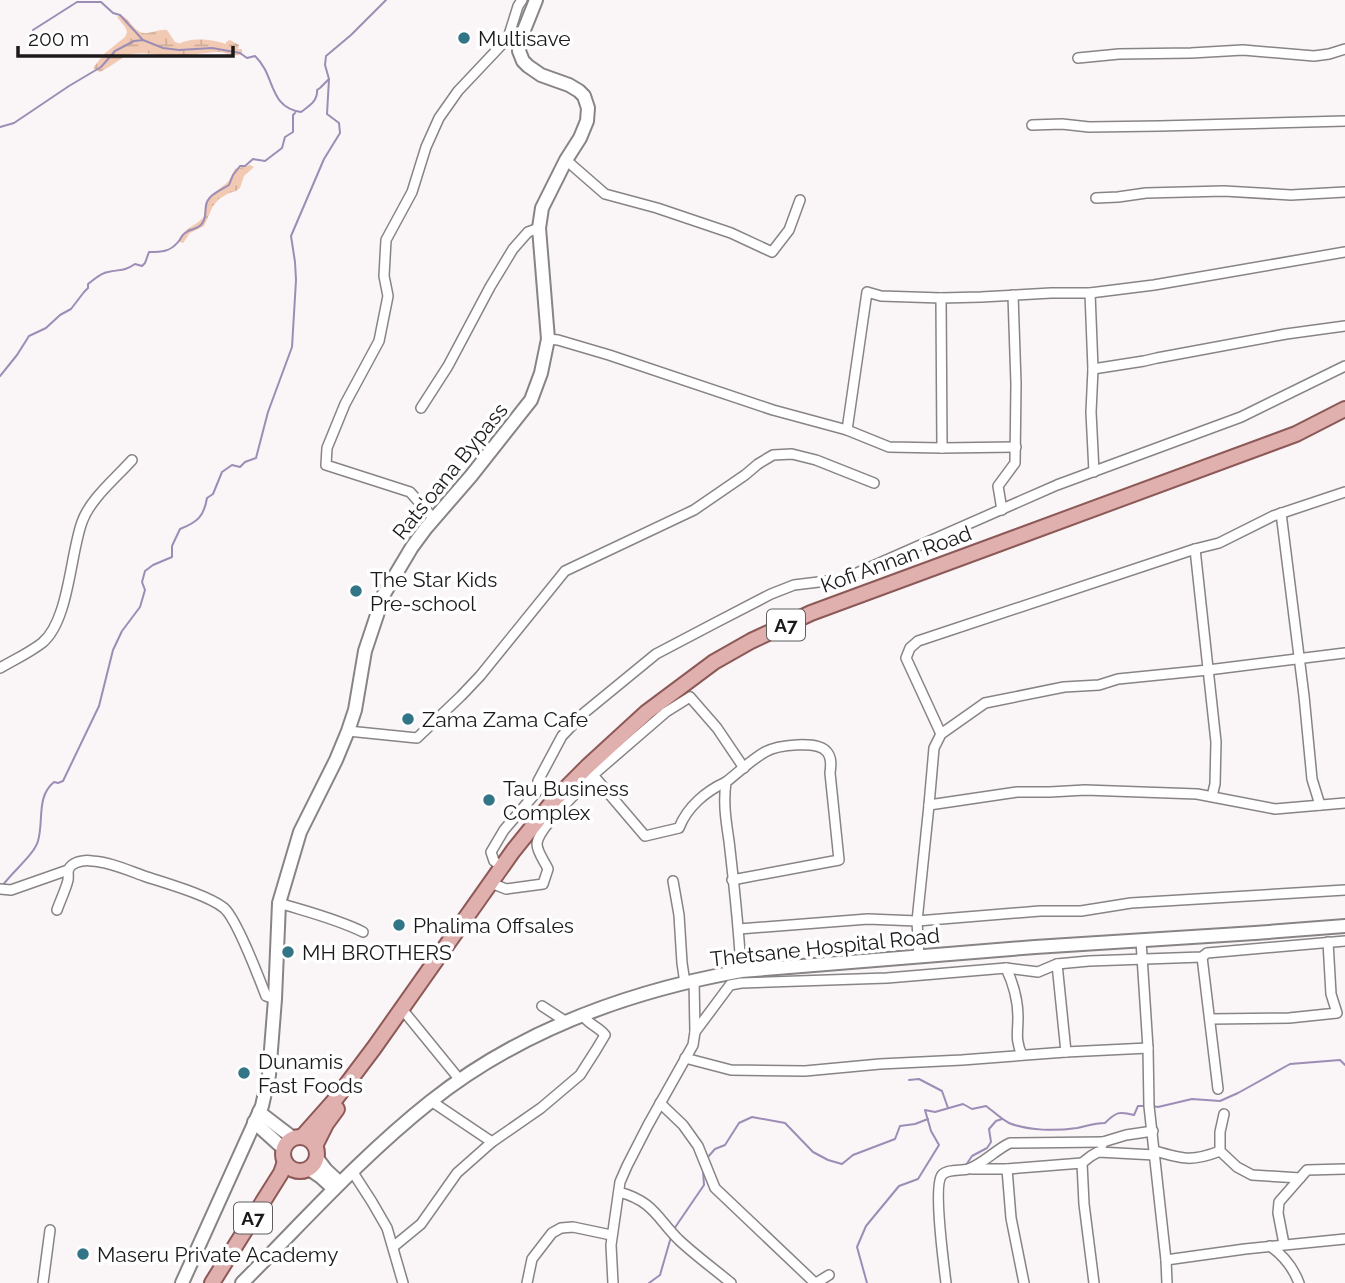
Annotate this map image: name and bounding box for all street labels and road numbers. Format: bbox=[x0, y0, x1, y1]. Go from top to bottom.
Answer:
street label: Rats'oana Bypass bbox=[387, 398, 513, 544]
street label: Kofi Annan Road bbox=[817, 520, 975, 598]
road number: A7 bbox=[767, 610, 805, 640]
street label: Thetsane Hospital Road bbox=[709, 923, 941, 971]
road number: A7 bbox=[234, 1202, 272, 1234]

